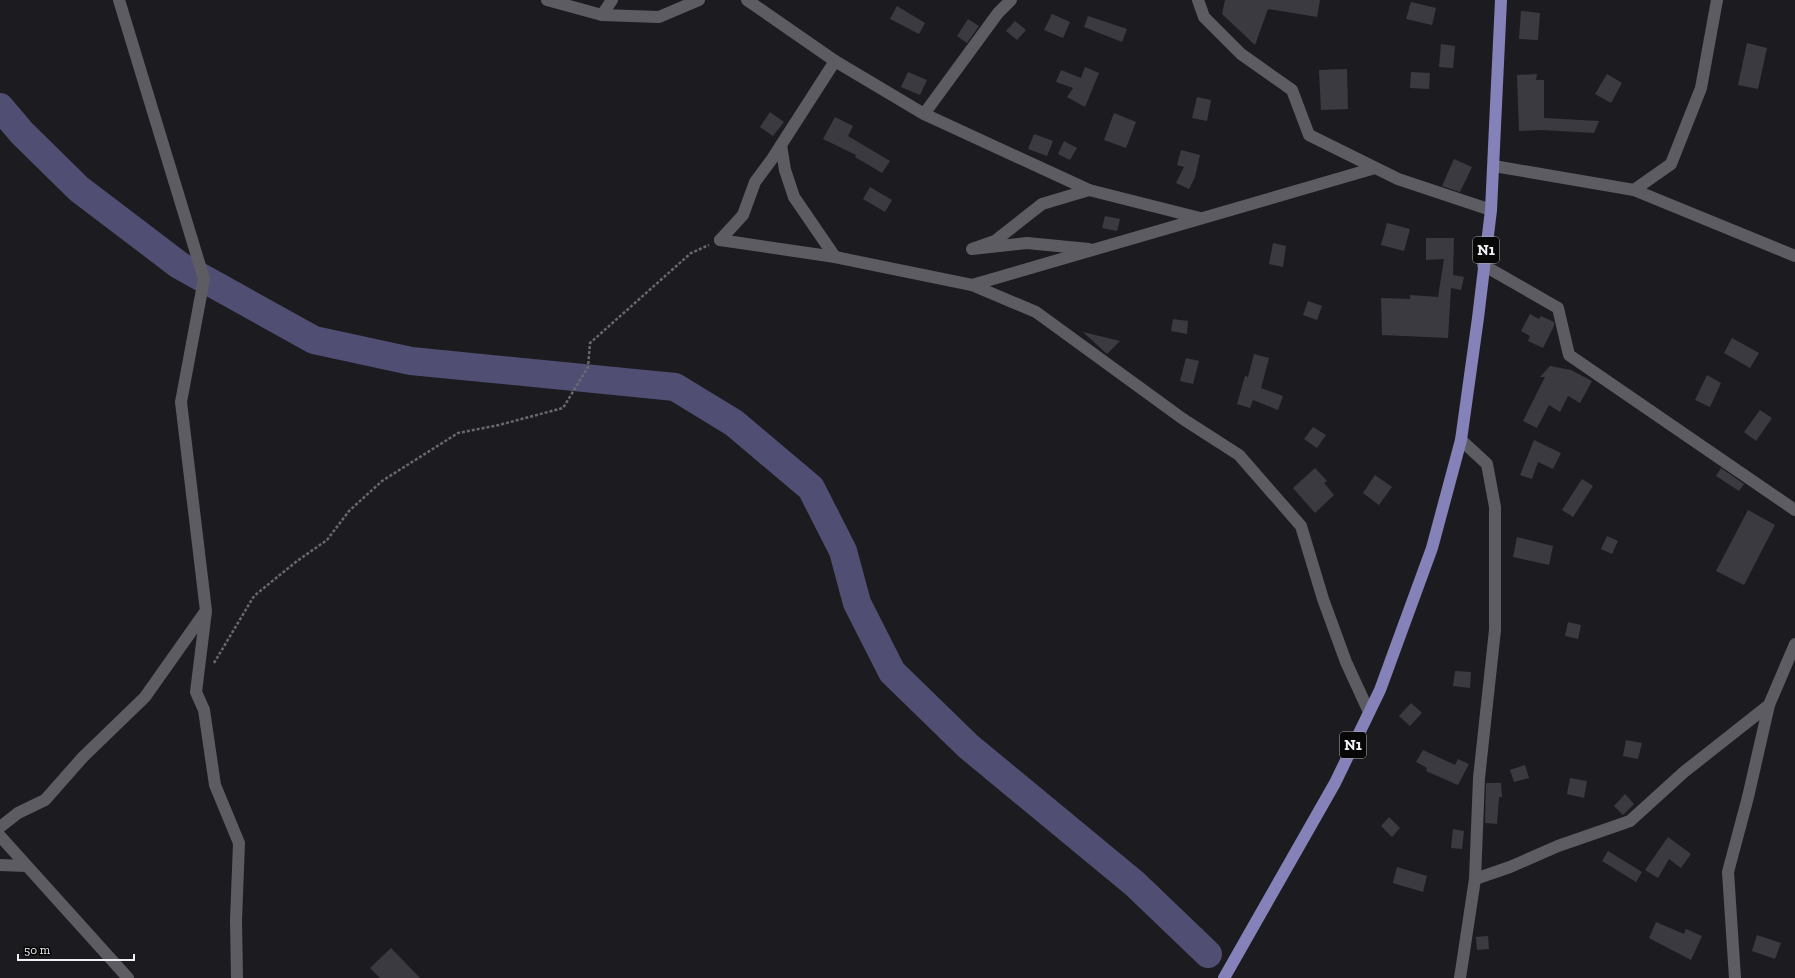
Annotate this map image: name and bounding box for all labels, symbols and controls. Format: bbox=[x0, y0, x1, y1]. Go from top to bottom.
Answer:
road number: N1 bbox=[1473, 237, 1499, 263]
road number: N1 bbox=[1340, 732, 1366, 758]
scale bar bbox=[18, 936, 134, 962]
text: 50 m bbox=[24, 943, 51, 957]

